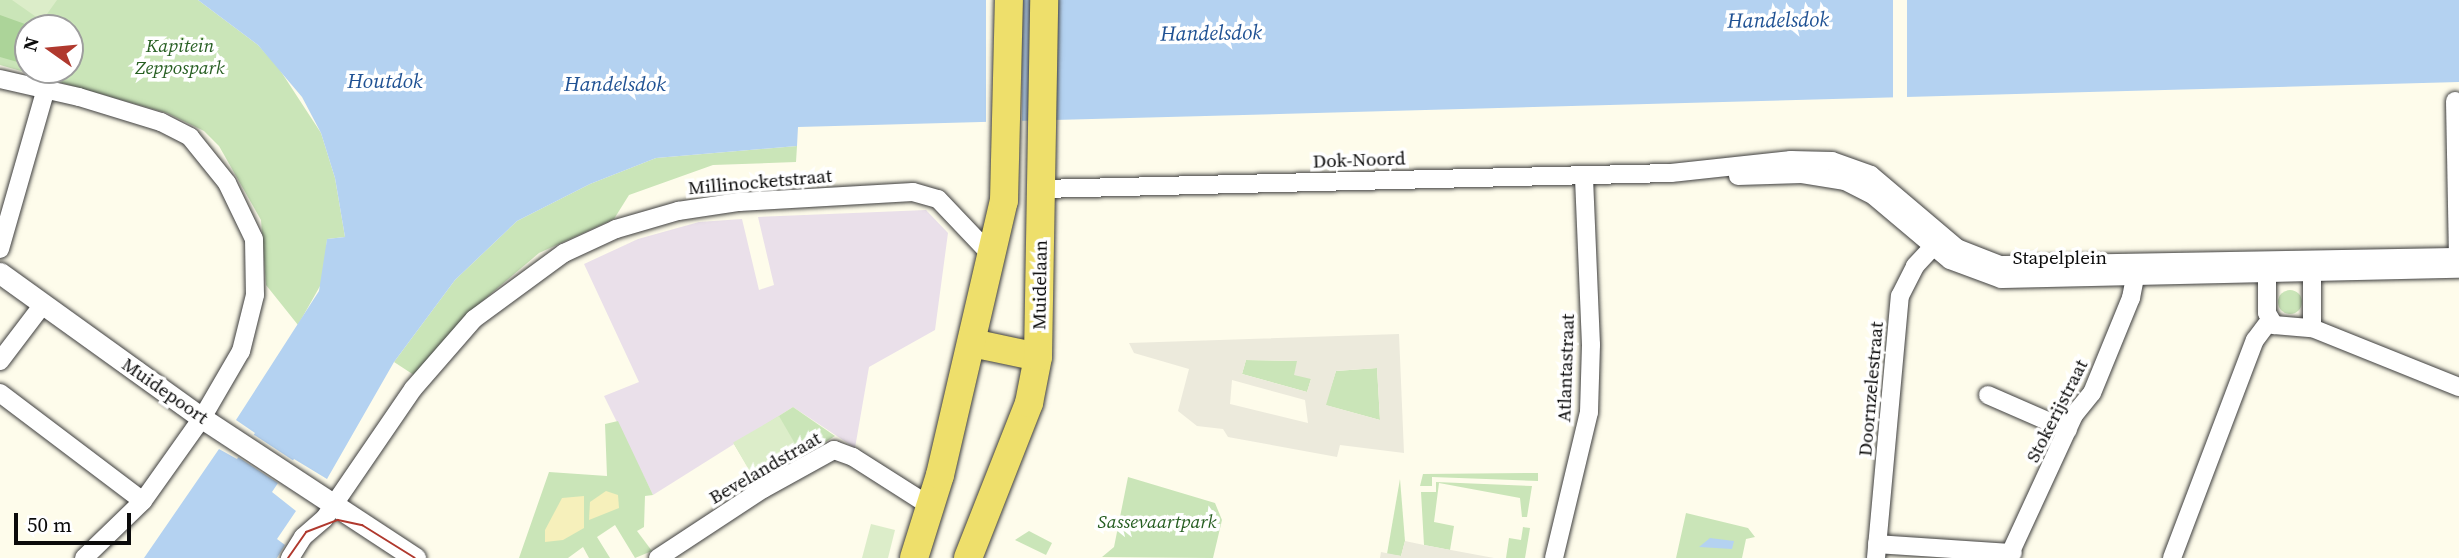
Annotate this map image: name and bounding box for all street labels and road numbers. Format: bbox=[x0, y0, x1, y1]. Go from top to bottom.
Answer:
street label: Dok-Noord bbox=[1312, 147, 1406, 173]
street label: Millinocketstraat bbox=[687, 164, 833, 200]
street label: Muidelaan bbox=[1028, 240, 1052, 330]
street label: Stapelplein bbox=[2013, 247, 2107, 269]
street label: Atlantastraat bbox=[1553, 313, 1579, 423]
street label: Doornzelestraat bbox=[1854, 321, 1888, 457]
street label: Muidepoort bbox=[117, 353, 213, 429]
street label: Stokerijstraat bbox=[2021, 356, 2093, 466]
street label: Bevelandstraat bbox=[705, 427, 825, 509]

